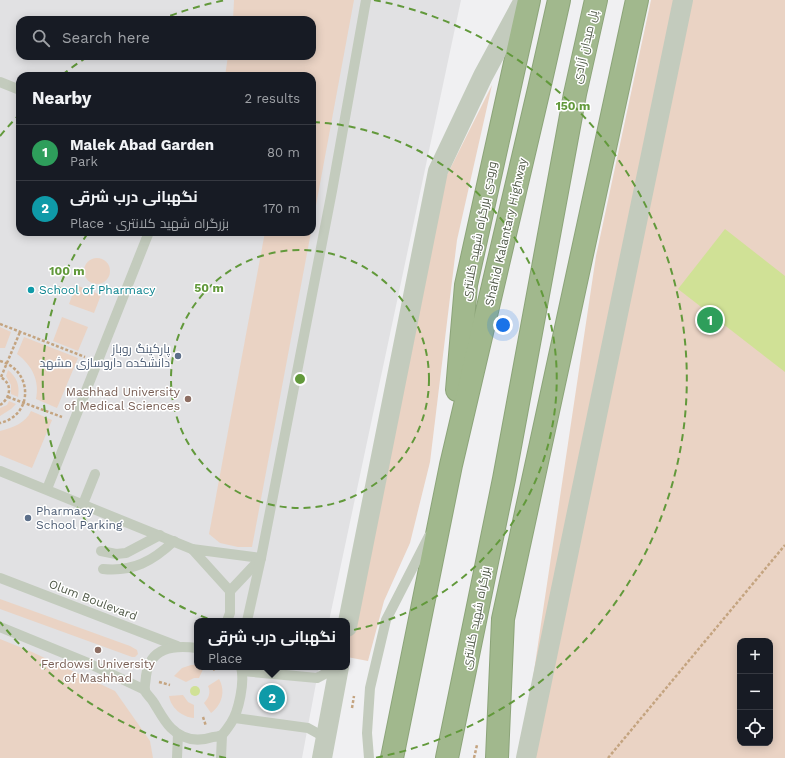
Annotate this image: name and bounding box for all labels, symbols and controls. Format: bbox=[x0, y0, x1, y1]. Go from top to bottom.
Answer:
street label: پل میدان آزادی bbox=[570, 8, 602, 85]
search box bbox=[16, 16, 316, 60]
icon: search bbox=[30, 27, 52, 49]
text: Search here bbox=[62, 29, 150, 47]
text: Nearby bbox=[32, 88, 91, 108]
text: 2 results bbox=[245, 91, 300, 106]
text: 150 m bbox=[556, 99, 590, 113]
text: Malek Abad Garden bbox=[70, 136, 214, 154]
text: 1 bbox=[42, 145, 48, 160]
text: 80 m bbox=[267, 145, 300, 160]
text: Park bbox=[70, 154, 98, 169]
street label: Shahid Kalantary Highway bbox=[482, 156, 530, 307]
street label: ورودی بزرگراه شهید کلانتری bbox=[459, 160, 499, 302]
text: نگهبانی درب شرقی bbox=[70, 188, 198, 206]
text: 2 bbox=[41, 201, 49, 216]
text: 170 m bbox=[263, 201, 300, 216]
text: Place · بزرگراه شهید کلانتری bbox=[70, 216, 229, 231]
text: 100 m bbox=[49, 264, 85, 278]
text: 50 m bbox=[194, 281, 224, 295]
place label: School of Pharmacy bbox=[39, 283, 156, 297]
marker: School of Pharmacy bbox=[26, 285, 36, 295]
pin: 1 bbox=[697, 305, 723, 335]
your location bbox=[493, 315, 513, 335]
place label: پارکینگ روباز دانشکده داروسازی مشهد bbox=[39, 342, 171, 370]
marker: پارکینگ روباز دانشکده داروسازی مشهد bbox=[173, 351, 183, 361]
centre of rings bbox=[293, 372, 307, 386]
place label: Mashhad University of Medical Sciences bbox=[64, 385, 181, 413]
marker: Mashhad University of Medical Sciences bbox=[183, 394, 193, 404]
place label: Pharmacy School Parking bbox=[36, 504, 123, 532]
marker: Pharmacy School Parking bbox=[23, 513, 33, 523]
street label: بزرگراه شهید کلانتری bbox=[459, 565, 493, 671]
street label: Olum Boulevard bbox=[47, 577, 139, 623]
popup bbox=[194, 618, 350, 670]
text: نگهبانی درب شرقی bbox=[208, 628, 336, 646]
map controls bbox=[737, 638, 773, 746]
button: + bbox=[737, 638, 773, 674]
marker: Ferdowsi University of Mashhad bbox=[93, 645, 103, 655]
text: Place bbox=[208, 651, 242, 666]
place label: Ferdowsi University of Mashhad bbox=[41, 657, 156, 685]
button: − bbox=[737, 674, 773, 710]
pin: 2 bbox=[259, 683, 285, 713]
button: locate bbox=[737, 710, 773, 746]

